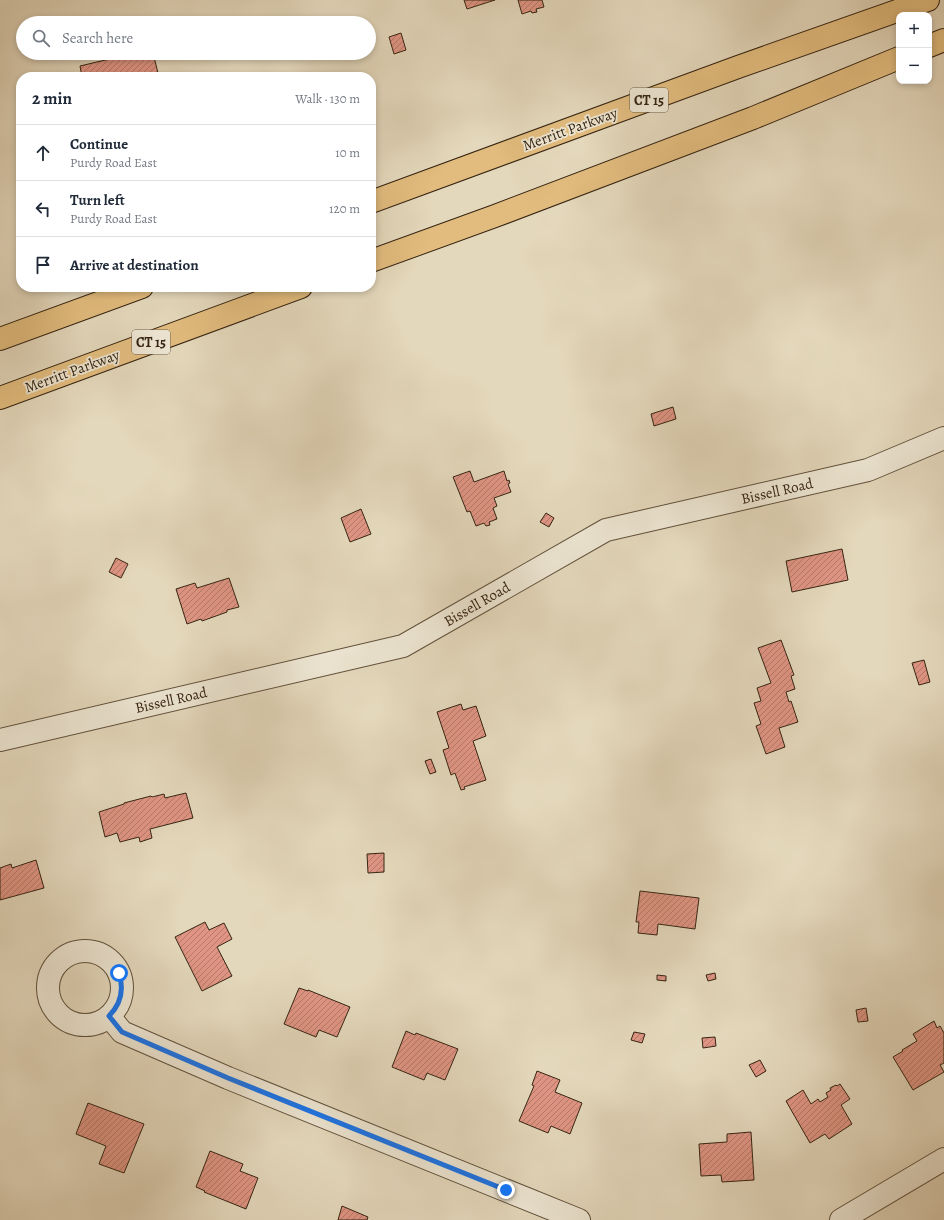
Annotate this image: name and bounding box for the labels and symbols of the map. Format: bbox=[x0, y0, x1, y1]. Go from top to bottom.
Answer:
road number: CT 15 bbox=[630, 88, 668, 112]
street label: Merritt Parkway bbox=[520, 102, 621, 155]
road number: CT 15 bbox=[132, 330, 170, 354]
street label: Merritt Parkway bbox=[22, 344, 123, 397]
street label: Bissell Road bbox=[739, 473, 816, 509]
street label: Bissell Road bbox=[440, 577, 515, 631]
street label: Bissell Road bbox=[133, 682, 210, 718]
route start bbox=[110, 964, 128, 982]
route end bbox=[497, 1181, 515, 1199]

